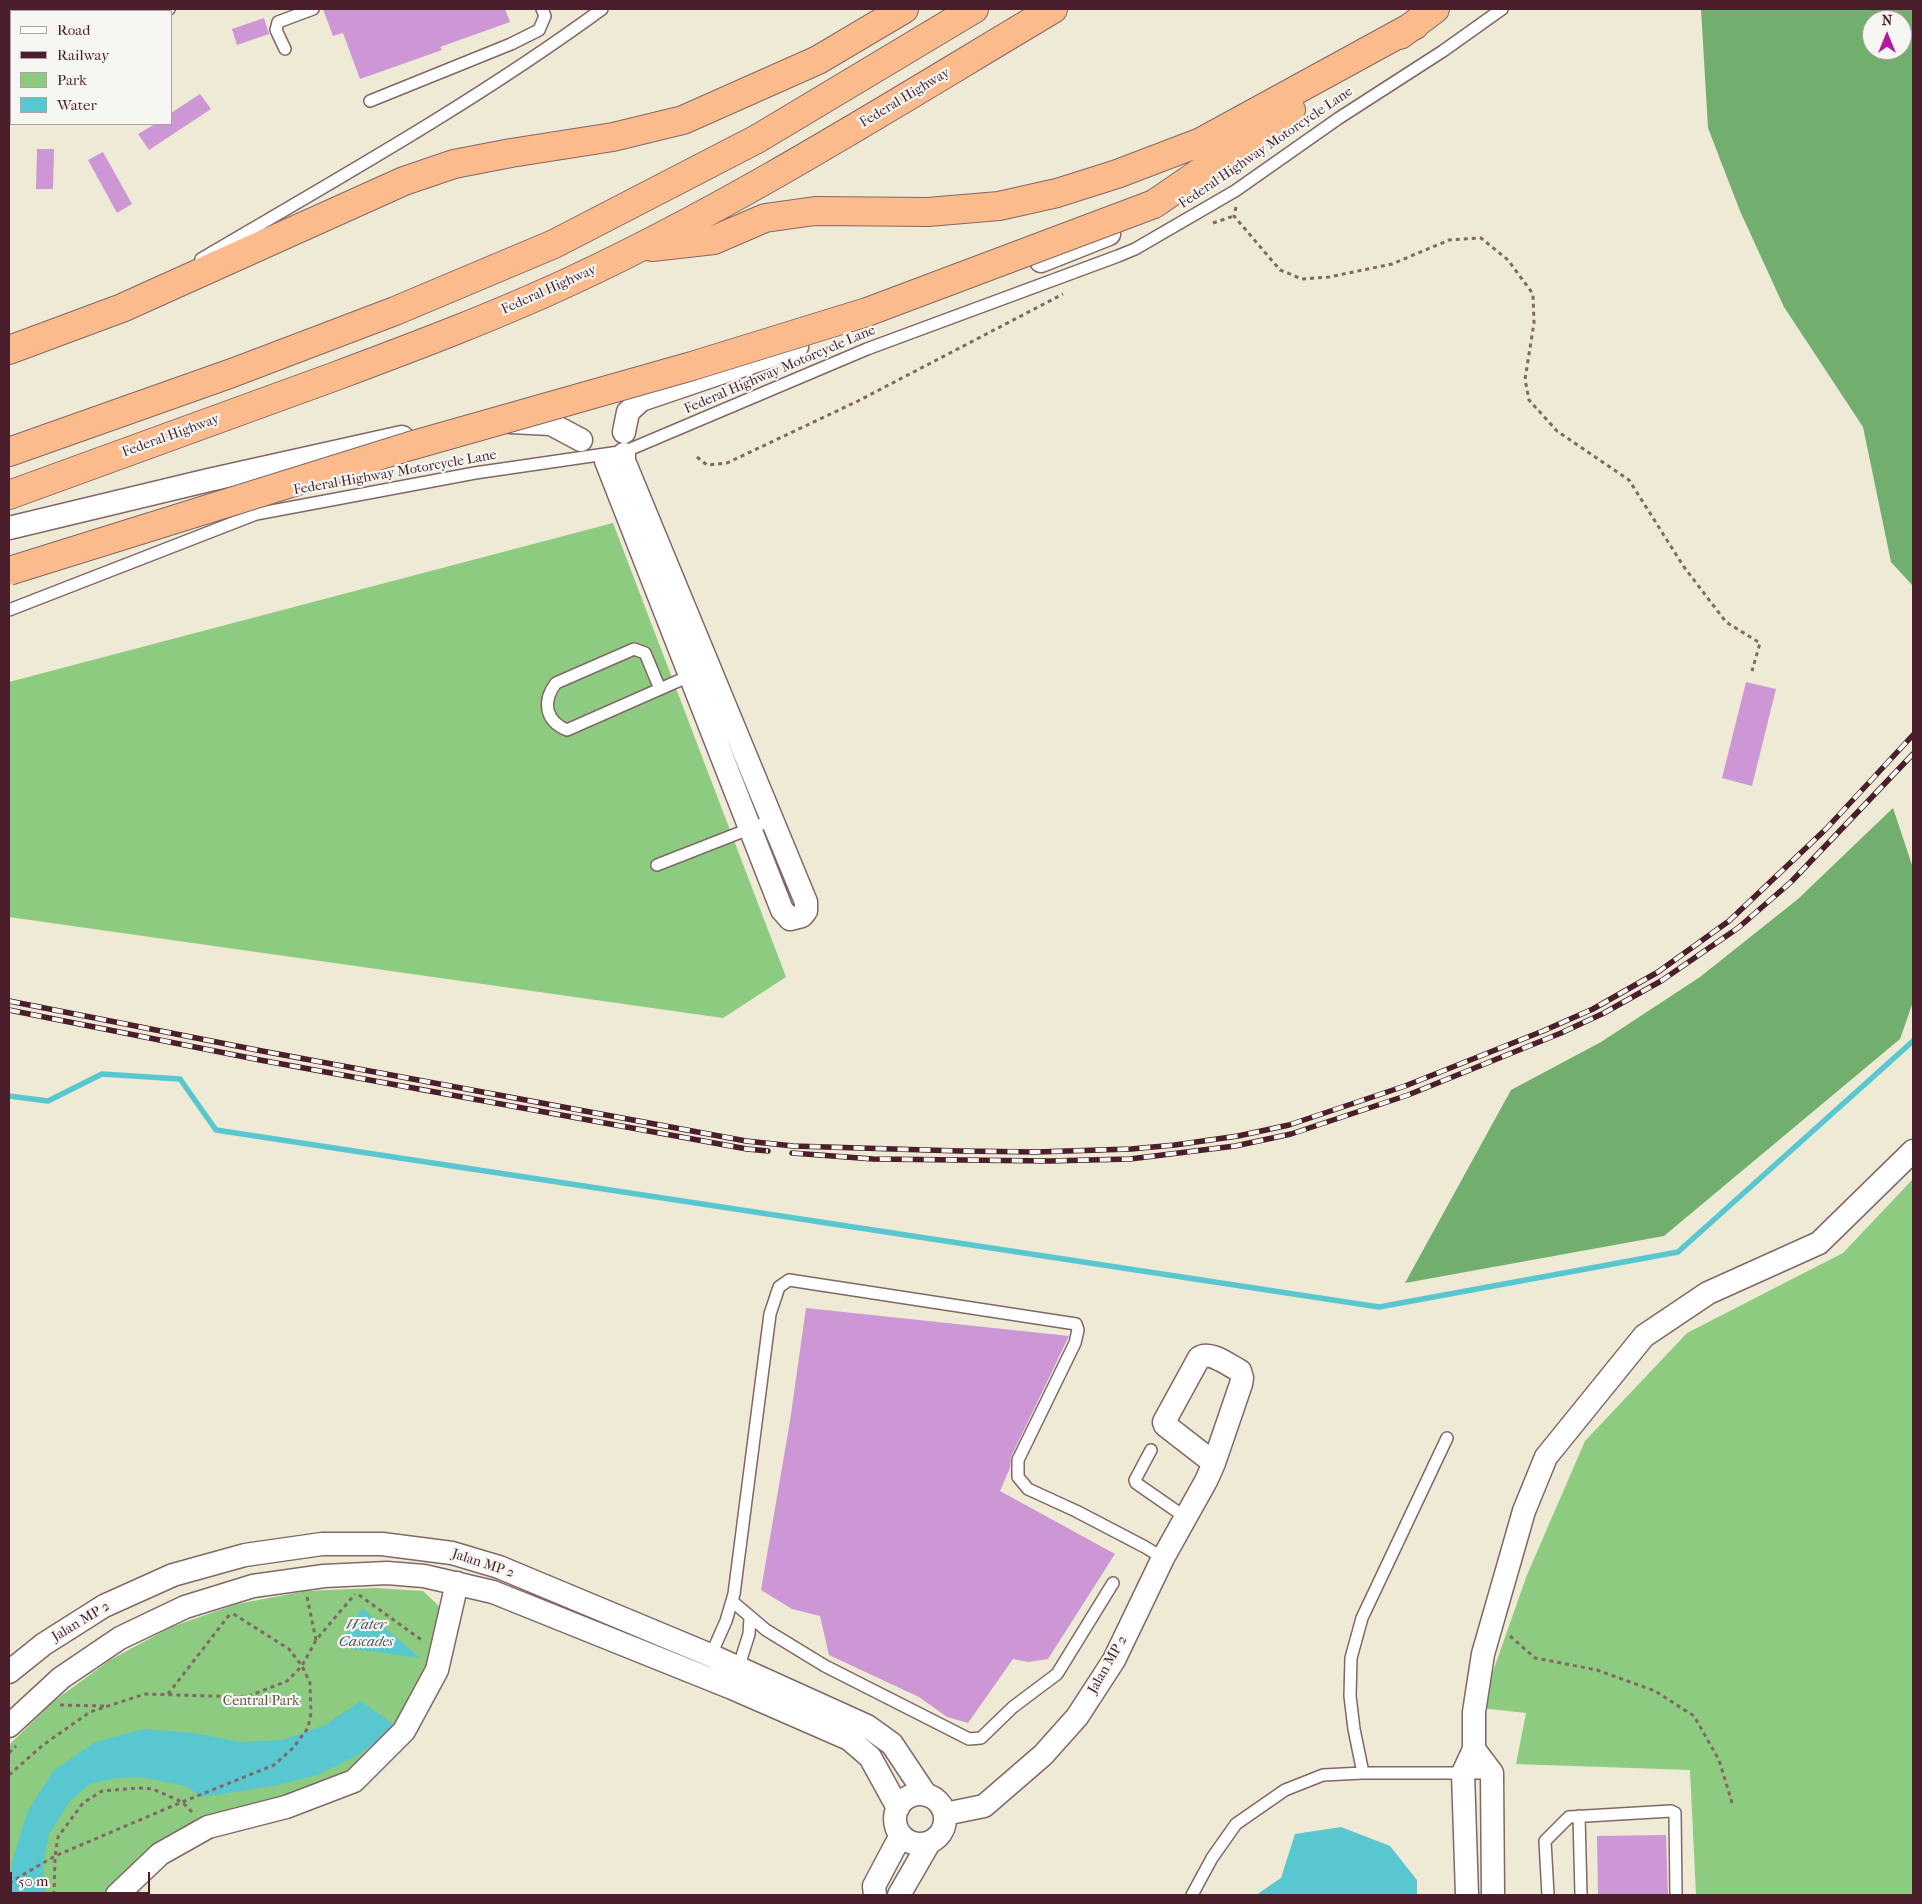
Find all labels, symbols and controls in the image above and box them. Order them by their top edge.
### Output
legend [10,10,172,125]
north arrow [1862,10,1912,60]
text: N [1882,12,1892,29]
text: Road [57,21,90,39]
text: Railway [57,46,109,64]
street label: Federal Highway [857,64,953,132]
text: Park [57,71,87,89]
street label: Federal Highway Motorcycle Lane [1176,83,1356,213]
text: Water [57,96,97,114]
street label: Federal Highway [499,262,599,318]
street label: Federal Highway Motorcycle Lane [682,322,878,418]
street label: Federal Highway [120,411,222,461]
street label: Federal Highway Motorcycle Lane [292,447,498,499]
street label: Jalan MP 2 [450,1546,516,1582]
street label: Jalan MP 2 [49,1598,113,1646]
water label: Water Cascades [339,1616,393,1651]
street label: Jalan MP 2 [1085,1633,1131,1697]
park label: Central Park [223,1694,299,1710]
scale bar [12,1862,152,1894]
text: 50 m [18,1872,48,1890]

